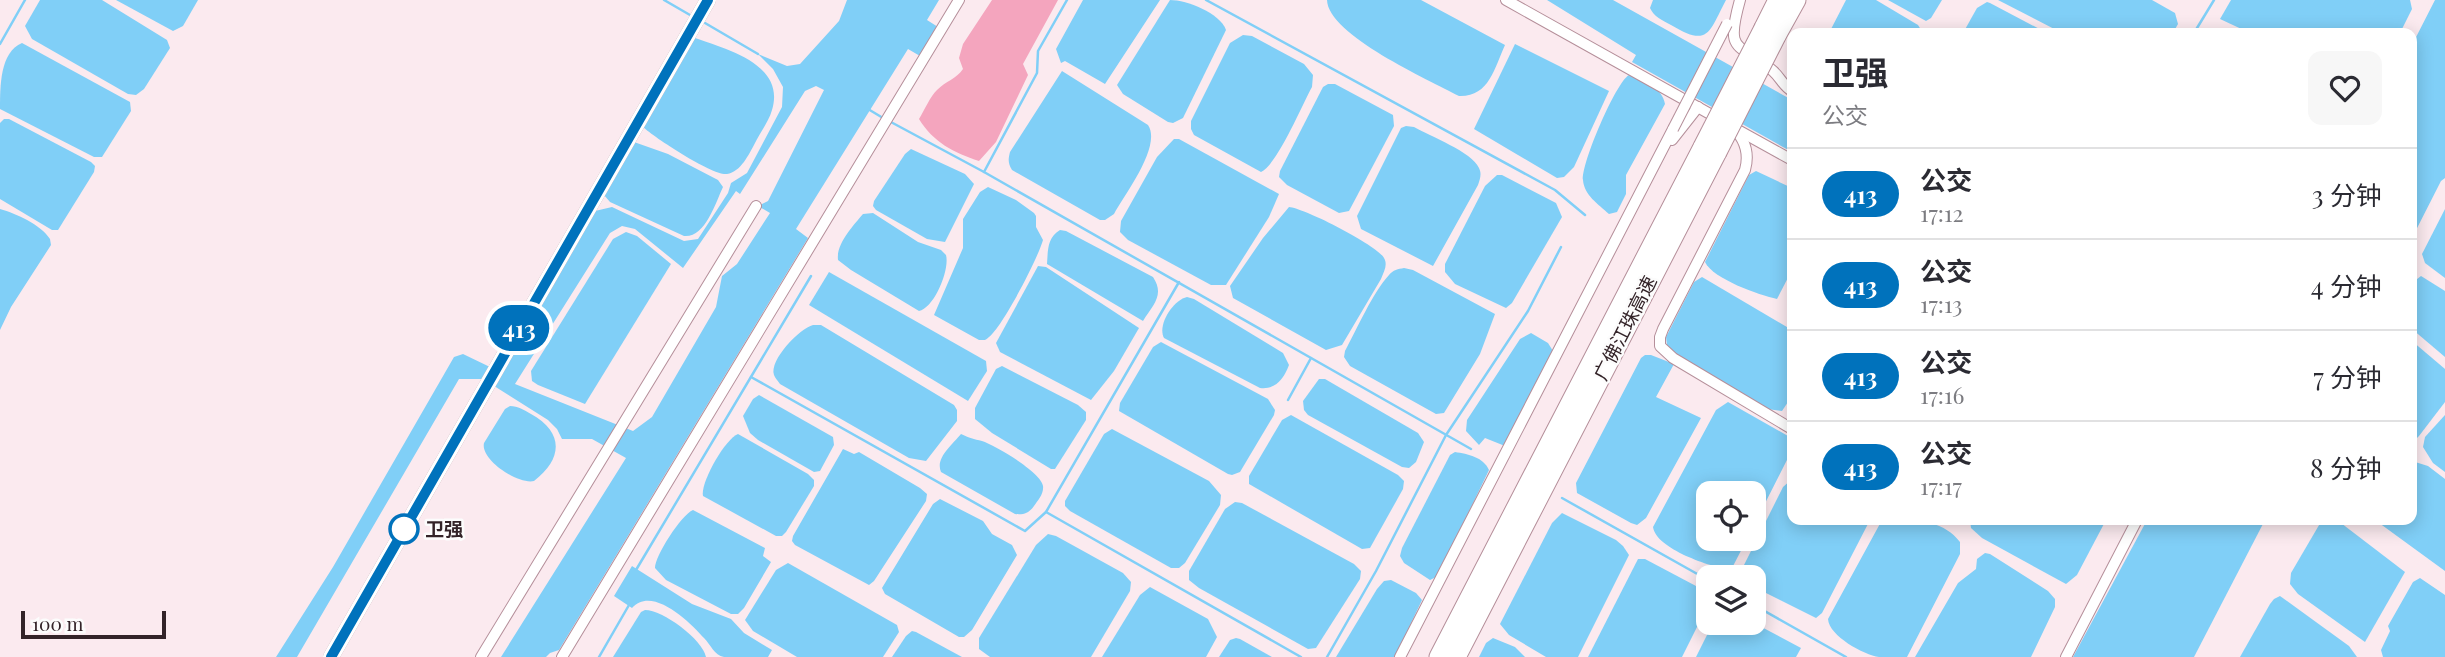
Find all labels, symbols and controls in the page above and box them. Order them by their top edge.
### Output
text: 卫强 [1822,49,1888,93]
button: heart [2308,51,2382,125]
text: 公交 [1822,99,1868,130]
text: 公交 [1920,162,1972,197]
text: 3 分钟 [2312,177,2382,212]
text: 413 [1844,178,1877,210]
text: 17:12 [1920,197,1964,228]
text: 公交 [1920,253,1972,288]
text: 4 分钟 [2311,268,2382,303]
text: 413 [1844,269,1877,301]
street label: 广佛江珠高速 [1587,271,1662,384]
text: 17:13 [1920,288,1962,319]
line badge: 413 [479,305,559,351]
text: 413 [502,312,536,344]
text: 公交 [1920,344,1972,379]
text: 7 分钟 [2313,359,2382,394]
text: 413 [1844,360,1877,392]
text: 17:16 [1920,379,1964,410]
text: 公交 [1920,435,1972,470]
text: 8 分钟 [2310,450,2382,485]
text: 413 [1844,451,1877,483]
text: 17:17 [1920,470,1962,501]
map controls [1696,481,1766,635]
button: locate [1696,481,1766,551]
marker: 卫强 [389,514,419,544]
place label: 卫强 [425,515,463,541]
button: layers [1696,565,1766,635]
scale bar [21,608,166,640]
text: 100 m [32,610,83,636]

